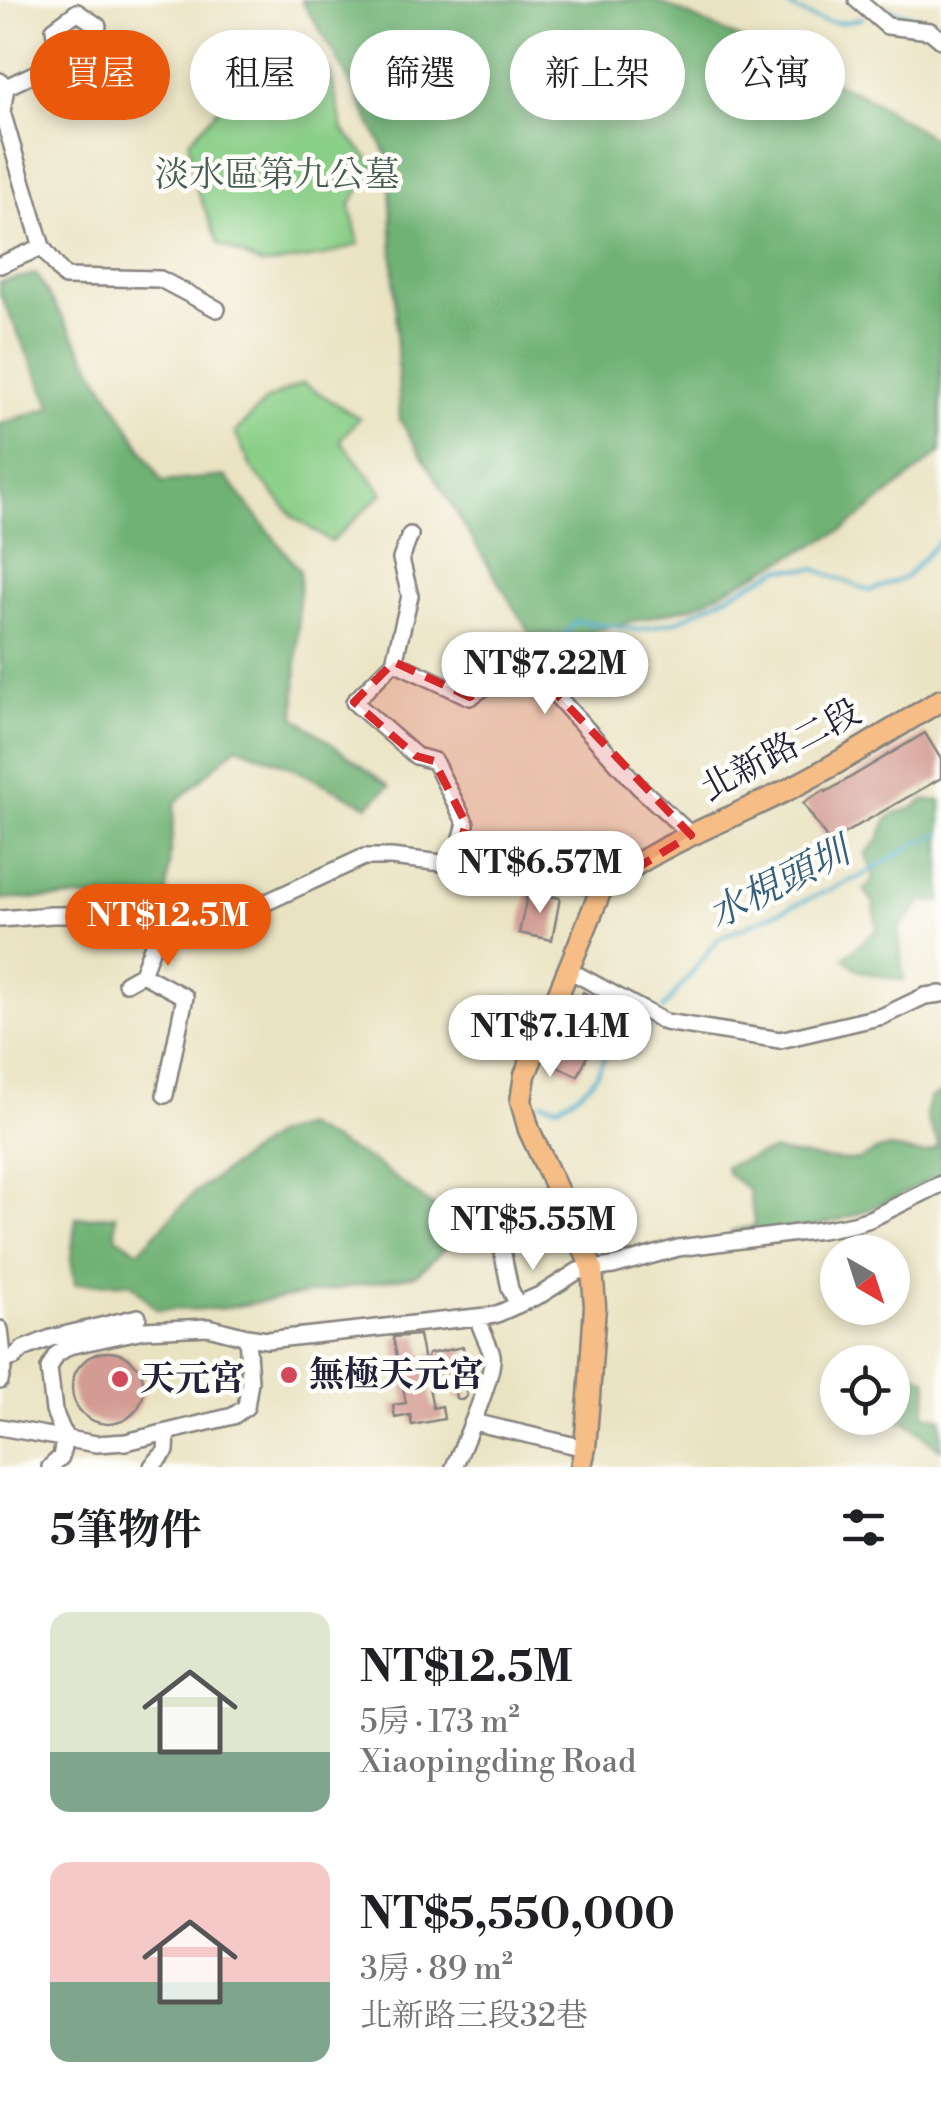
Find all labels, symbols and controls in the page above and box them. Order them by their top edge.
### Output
chip: 買屋 [30,30,170,120]
chip: 租屋 [190,30,330,120]
chip: 篩選 [350,30,490,120]
chip: 新上架 [510,30,685,120]
chip: 公寓 [705,30,845,120]
park label: 淡水區第九公墓 [154,154,400,197]
pin: NT$7.22M [442,632,648,717]
text: NT$7.22M [463,644,627,684]
street label: 北新路二段 [694,691,868,811]
water label: 水梘頭圳 [701,826,863,939]
pin: NT$6.57M [437,831,643,916]
text: NT$6.57M [458,843,622,883]
pin: NT$12.5M [65,884,271,969]
text: NT$12.5M [87,896,249,936]
pin: NT$7.14M [447,995,653,1080]
text: NT$7.14M [471,1007,629,1047]
pin: NT$5.55M [430,1188,636,1273]
text: NT$5.55M [450,1200,616,1240]
north arrow [820,1235,910,1325]
map controls [820,1235,910,1435]
button: locate [820,1345,910,1435]
place label: 無極天元宮 [309,1354,484,1397]
place label: 天元宮 [140,1358,245,1401]
marker: 無極天元宮 [278,1364,300,1386]
marker: 天元宮 [109,1368,131,1390]
icon: filters [836,1500,891,1555]
text: 5筆物件 [50,1505,202,1558]
text: NT$12.5M [360,1642,572,1695]
icon: home [130,1652,250,1772]
text: 5房 · 173 m² [360,1702,520,1742]
text: Xiaopingding Road [360,1742,636,1782]
text: NT$5,550,000 [360,1889,675,1942]
icon: home [130,1902,250,2022]
text: 3房 · 89 m² [360,1949,513,1989]
text: 北新路三段32巷 [360,1996,588,2036]

